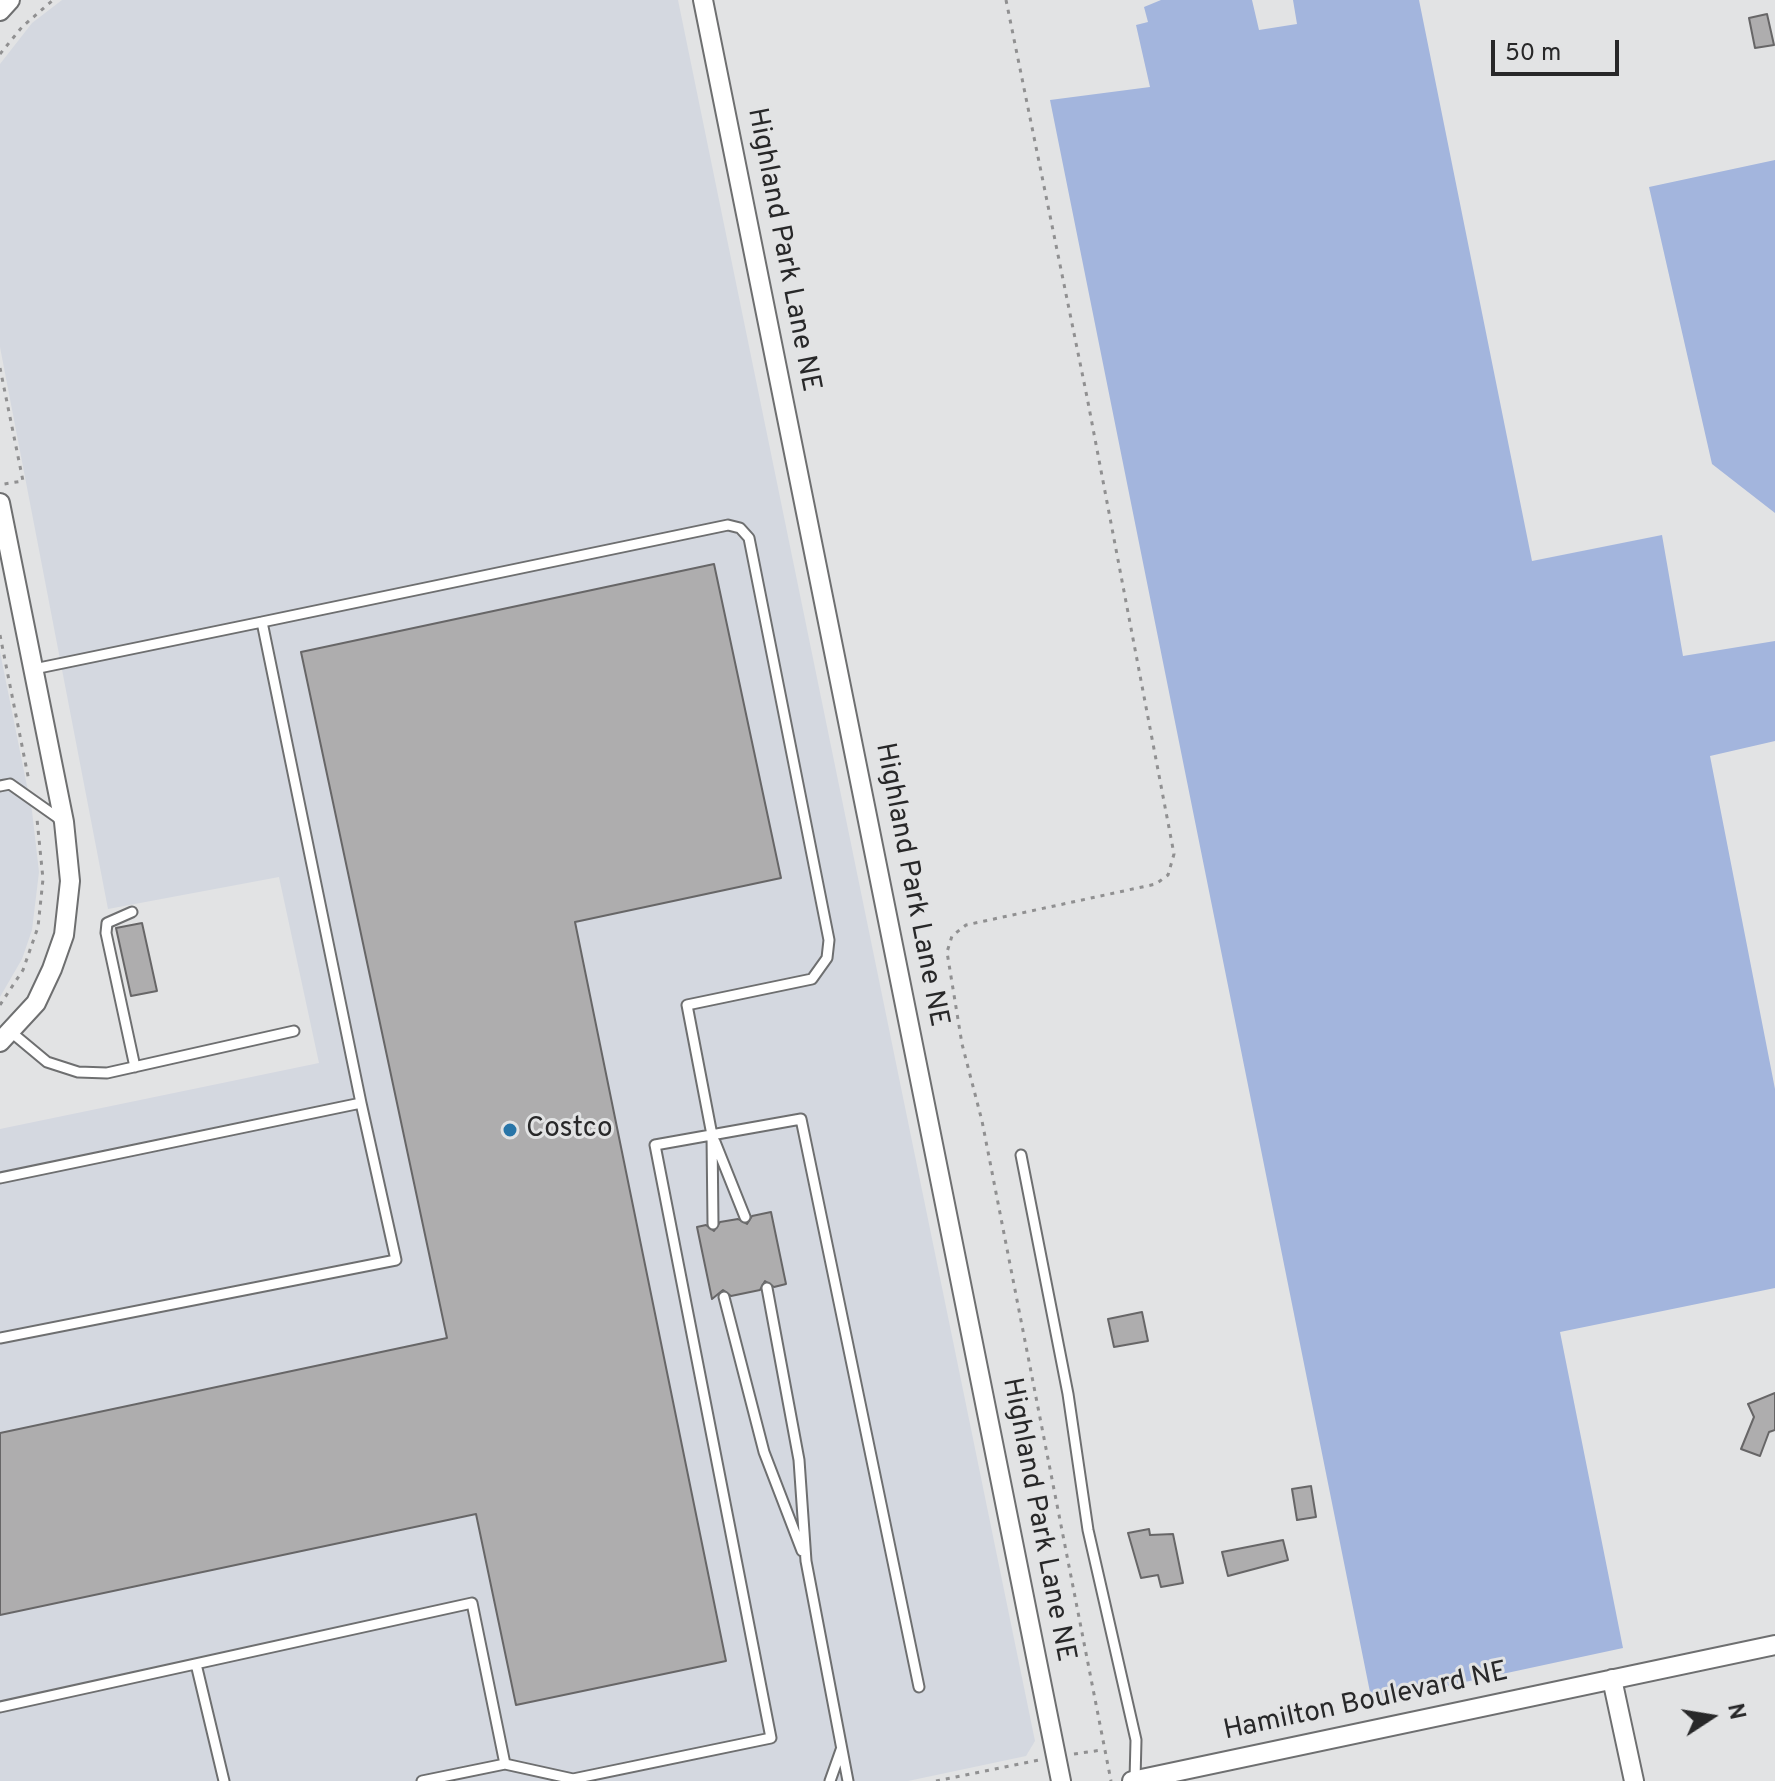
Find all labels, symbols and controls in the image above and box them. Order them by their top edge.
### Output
scale bar [1495,24,1623,74]
text: 50 m [1505,39,1561,69]
street label: Highland Park Lane NE [738,105,826,395]
street label: Highland Park Lane NE [866,740,954,1030]
place label: Costco [526,1113,613,1147]
marker: Costco [501,1121,519,1139]
street label: Highland Park Lane NE [993,1375,1081,1665]
street label: Hamilton Boulevard NE [1221,1656,1511,1750]
north arrow [1671,1677,1751,1757]
text: N [1720,1701,1750,1722]

